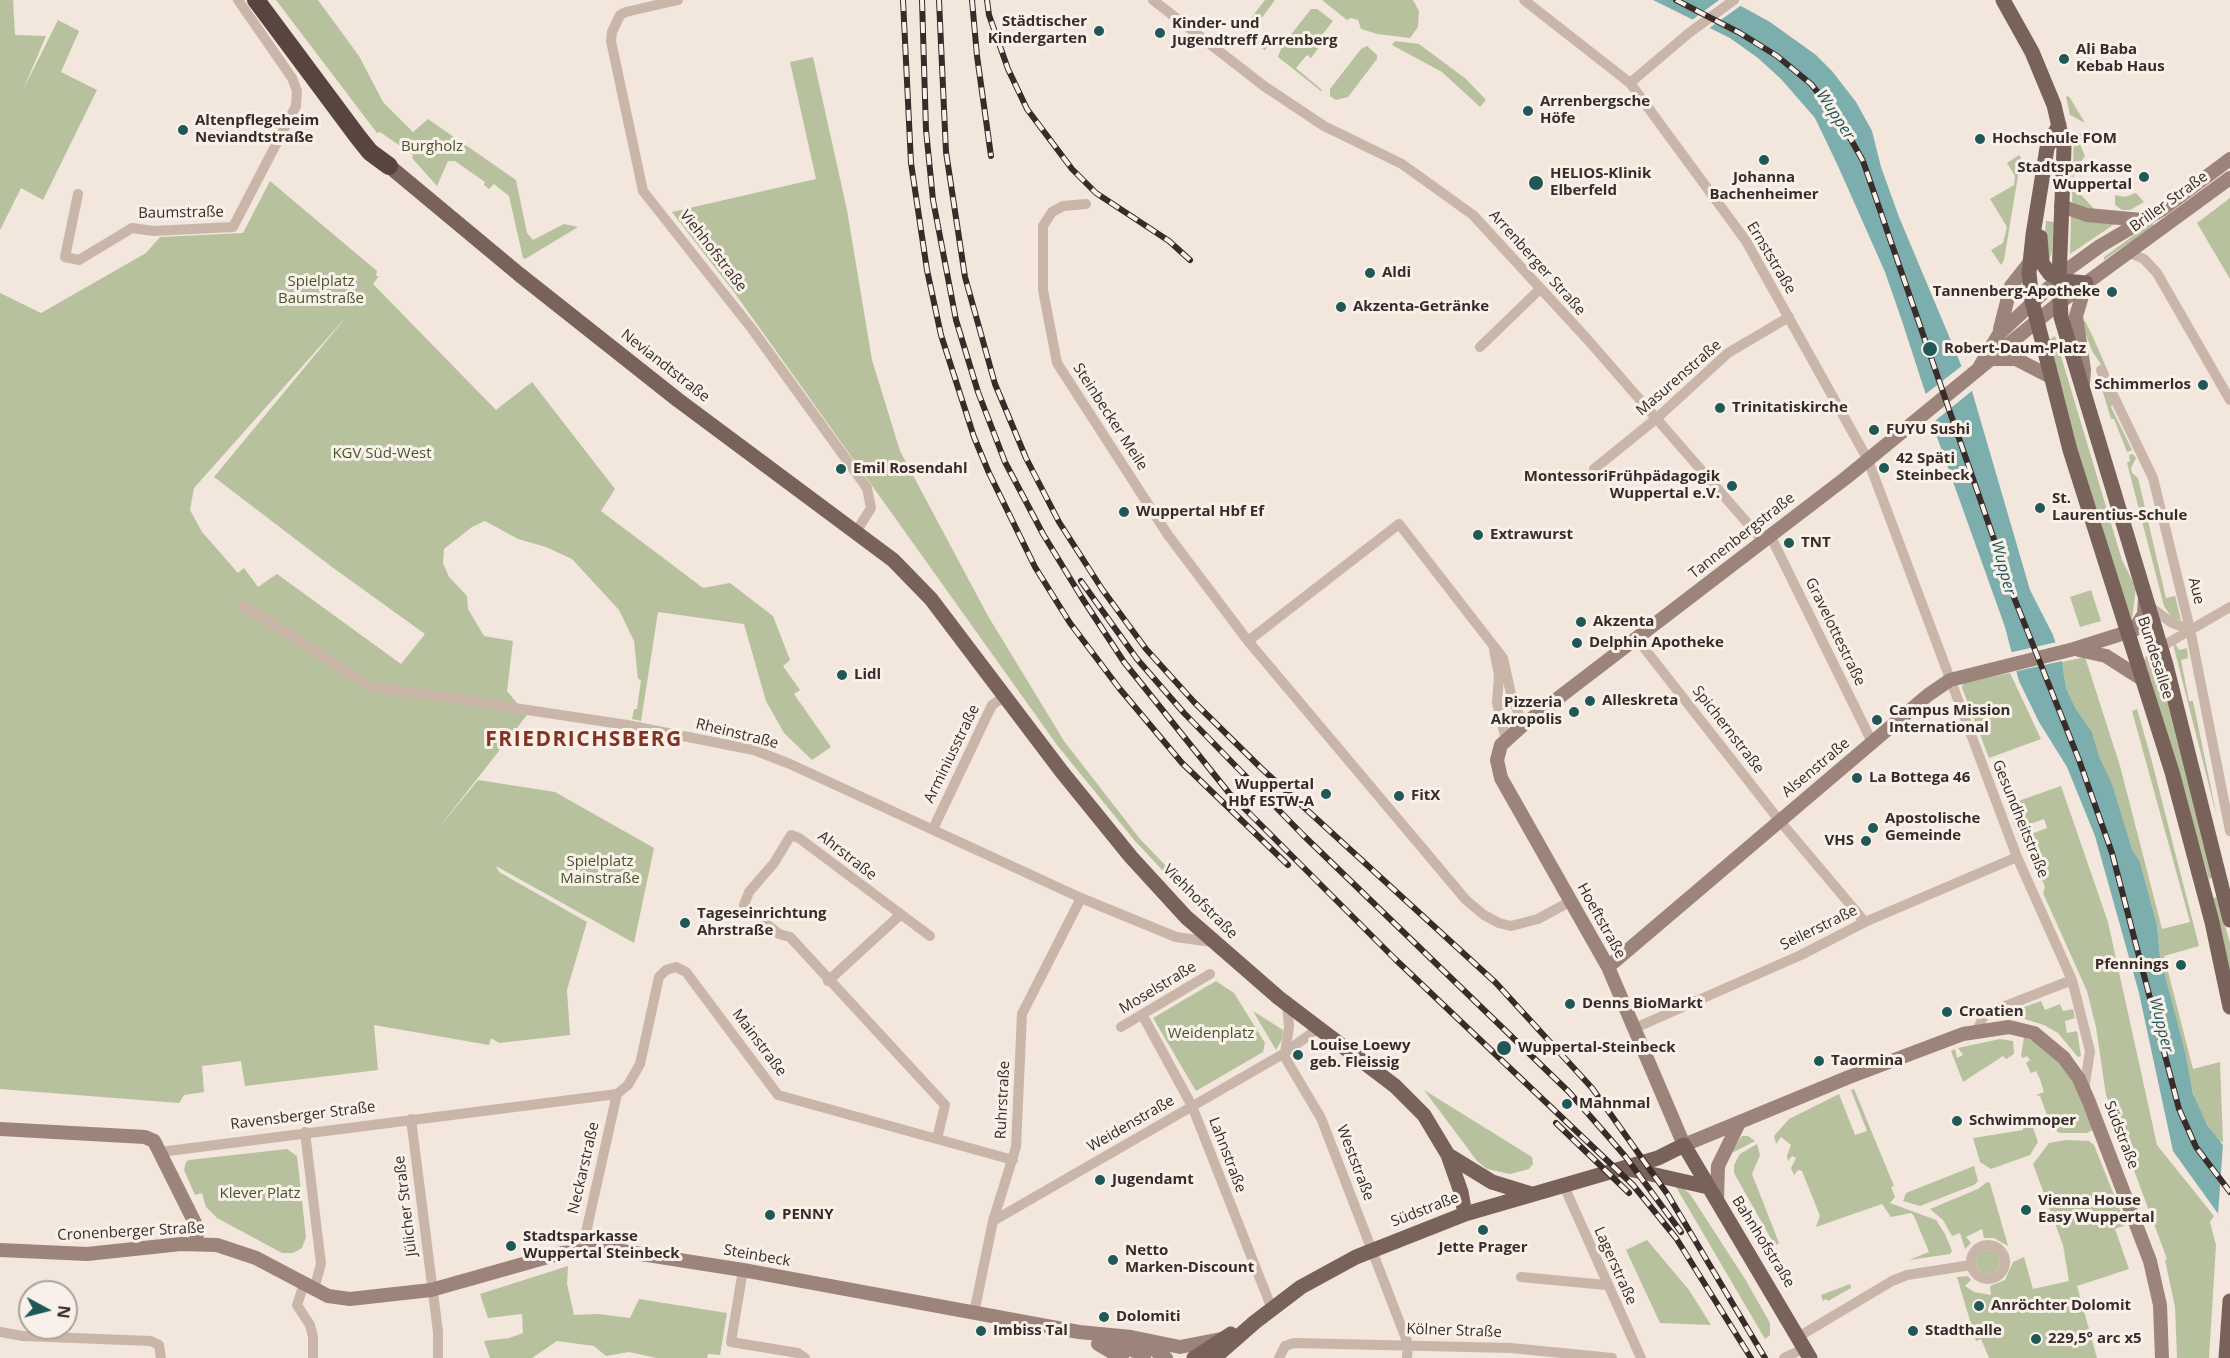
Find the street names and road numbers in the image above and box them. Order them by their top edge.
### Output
street label: Briller Straße [2127,168,2211,236]
street label: Baumstraße [138,203,224,223]
street label: Viehhofstraße [676,207,750,295]
street label: Arrenberger Straße [1485,207,1589,319]
street label: Ernststraße [1742,219,1800,297]
street label: Neviandtstraße [617,326,713,406]
street label: Masurenstraße [1633,336,1725,420]
street label: Steinbecker Meile [1069,360,1151,474]
street label: Tannenbergstraße [1686,489,1798,583]
street label: Gravelottestraße [1801,575,1869,689]
street label: Aue [2184,576,2208,606]
street label: Bundesallee [2133,615,2177,701]
street label: Spichernstraße [1688,683,1768,777]
street label: Arminiusstraße [920,702,984,806]
street label: Rheinstraße [694,715,780,753]
street label: Alsenstraße [1779,735,1853,801]
street label: Gesundheitstraße [1988,757,2052,881]
street label: Ahrstraße [814,828,880,884]
street label: Viehhofstraße [1159,861,1241,943]
street label: Hoeftstraße [1573,880,1629,962]
street label: Seilerstraße [1778,902,1860,954]
street label: Moselstraße [1116,958,1200,1018]
street label: Mainstraße [728,1006,790,1080]
street label: Ruhrstraße [992,1060,1014,1140]
street label: Weidenstraße [1084,1092,1178,1156]
street label: Ravensberger Straße [229,1098,377,1134]
street label: Südstraße [2100,1098,2142,1172]
street label: Lahnstraße [1204,1115,1250,1195]
street label: Neckarstraße [565,1120,603,1216]
street label: Weststraße [1332,1123,1378,1203]
street label: Jülicher Straße [391,1155,421,1257]
street label: Südstraße [1388,1189,1462,1231]
street label: Bahnhofstraße [1728,1193,1798,1291]
street label: Cronenberger Straße [57,1219,205,1245]
street label: Lagerstraße [1590,1224,1640,1308]
street label: Steinbeck [722,1241,792,1271]
street label: Kölner Straße [1406,1320,1502,1342]

